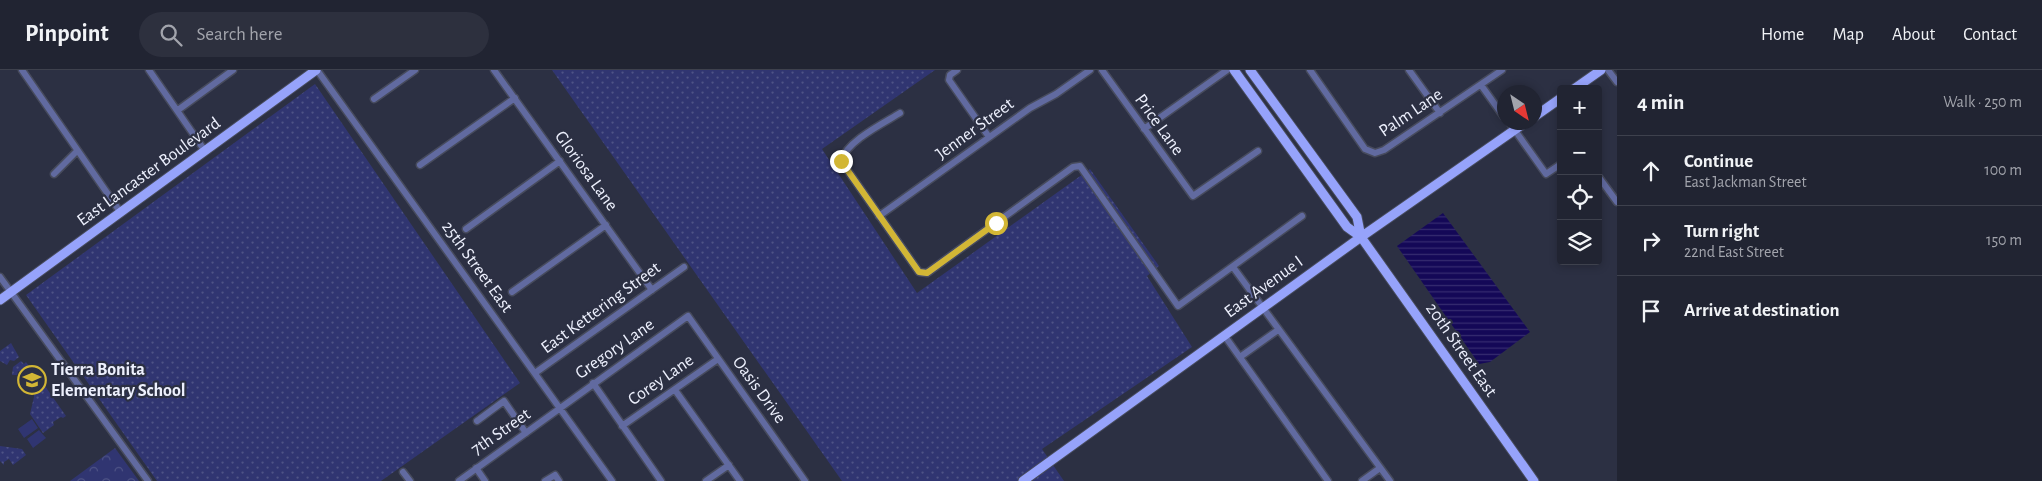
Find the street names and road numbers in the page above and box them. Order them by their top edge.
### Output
street label: Palm Lane [1376,85,1446,141]
street label: Price Lane [1131,91,1187,159]
street label: Jenner Street [933,95,1017,163]
street label: East Lancaster Boulevard [74,114,224,230]
street label: Gloriosa Lane [551,128,621,214]
street label: 25th Street East [438,218,516,316]
street label: East Avenue I [1221,253,1307,321]
street label: East Kettering Street [538,259,664,357]
street label: 20th Street East [1422,300,1500,400]
street label: Gregory Lane [572,315,658,383]
street label: Corey Lane [625,351,697,409]
street label: Oasis Drive [729,353,789,427]
street label: 7th Street [468,405,534,459]

